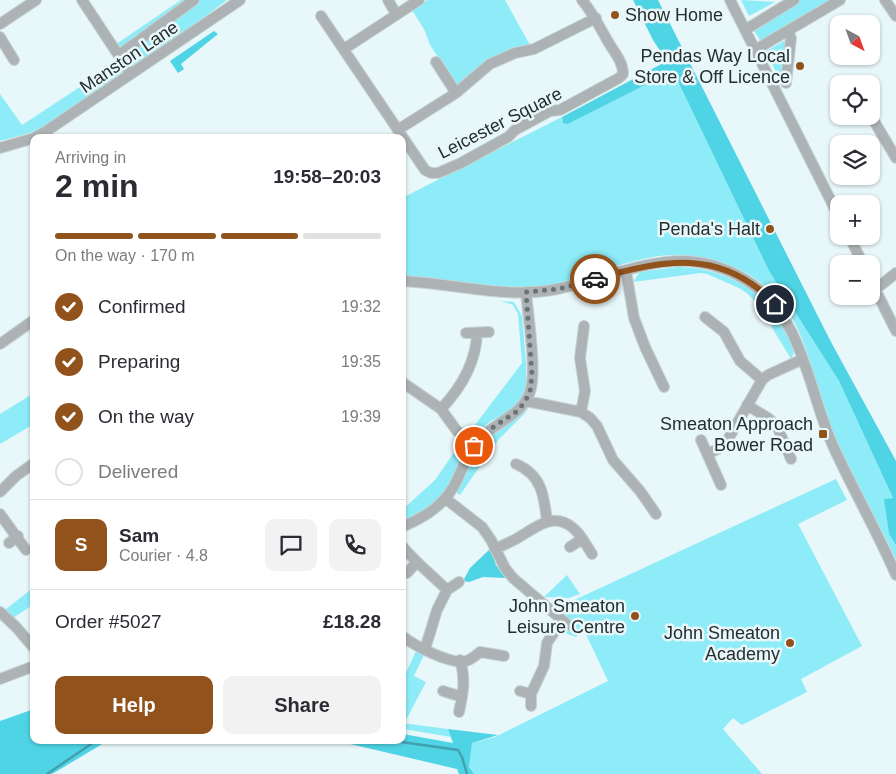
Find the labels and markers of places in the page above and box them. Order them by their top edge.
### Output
place label: Show Home [625,5,723,25]
marker: Show Home [609,9,621,21]
place label: Pendas Way Local Store & Off Licence [634,46,790,87]
marker: Pendas Way Local Store & Off Licence [794,60,806,72]
place label: Penda's Halt [659,219,760,239]
marker: Penda's Halt [764,223,776,235]
pin [754,283,796,325]
place label: Smeaton Approach Bower Road [660,414,813,455]
pin [453,425,495,467]
marker: Smeaton Approach Bower Road [817,428,829,440]
place label: John Smeaton Leisure Centre [507,596,625,637]
marker: John Smeaton Leisure Centre [629,610,641,622]
place label: John Smeaton Academy [664,623,780,664]
marker: John Smeaton Academy [784,637,796,649]

